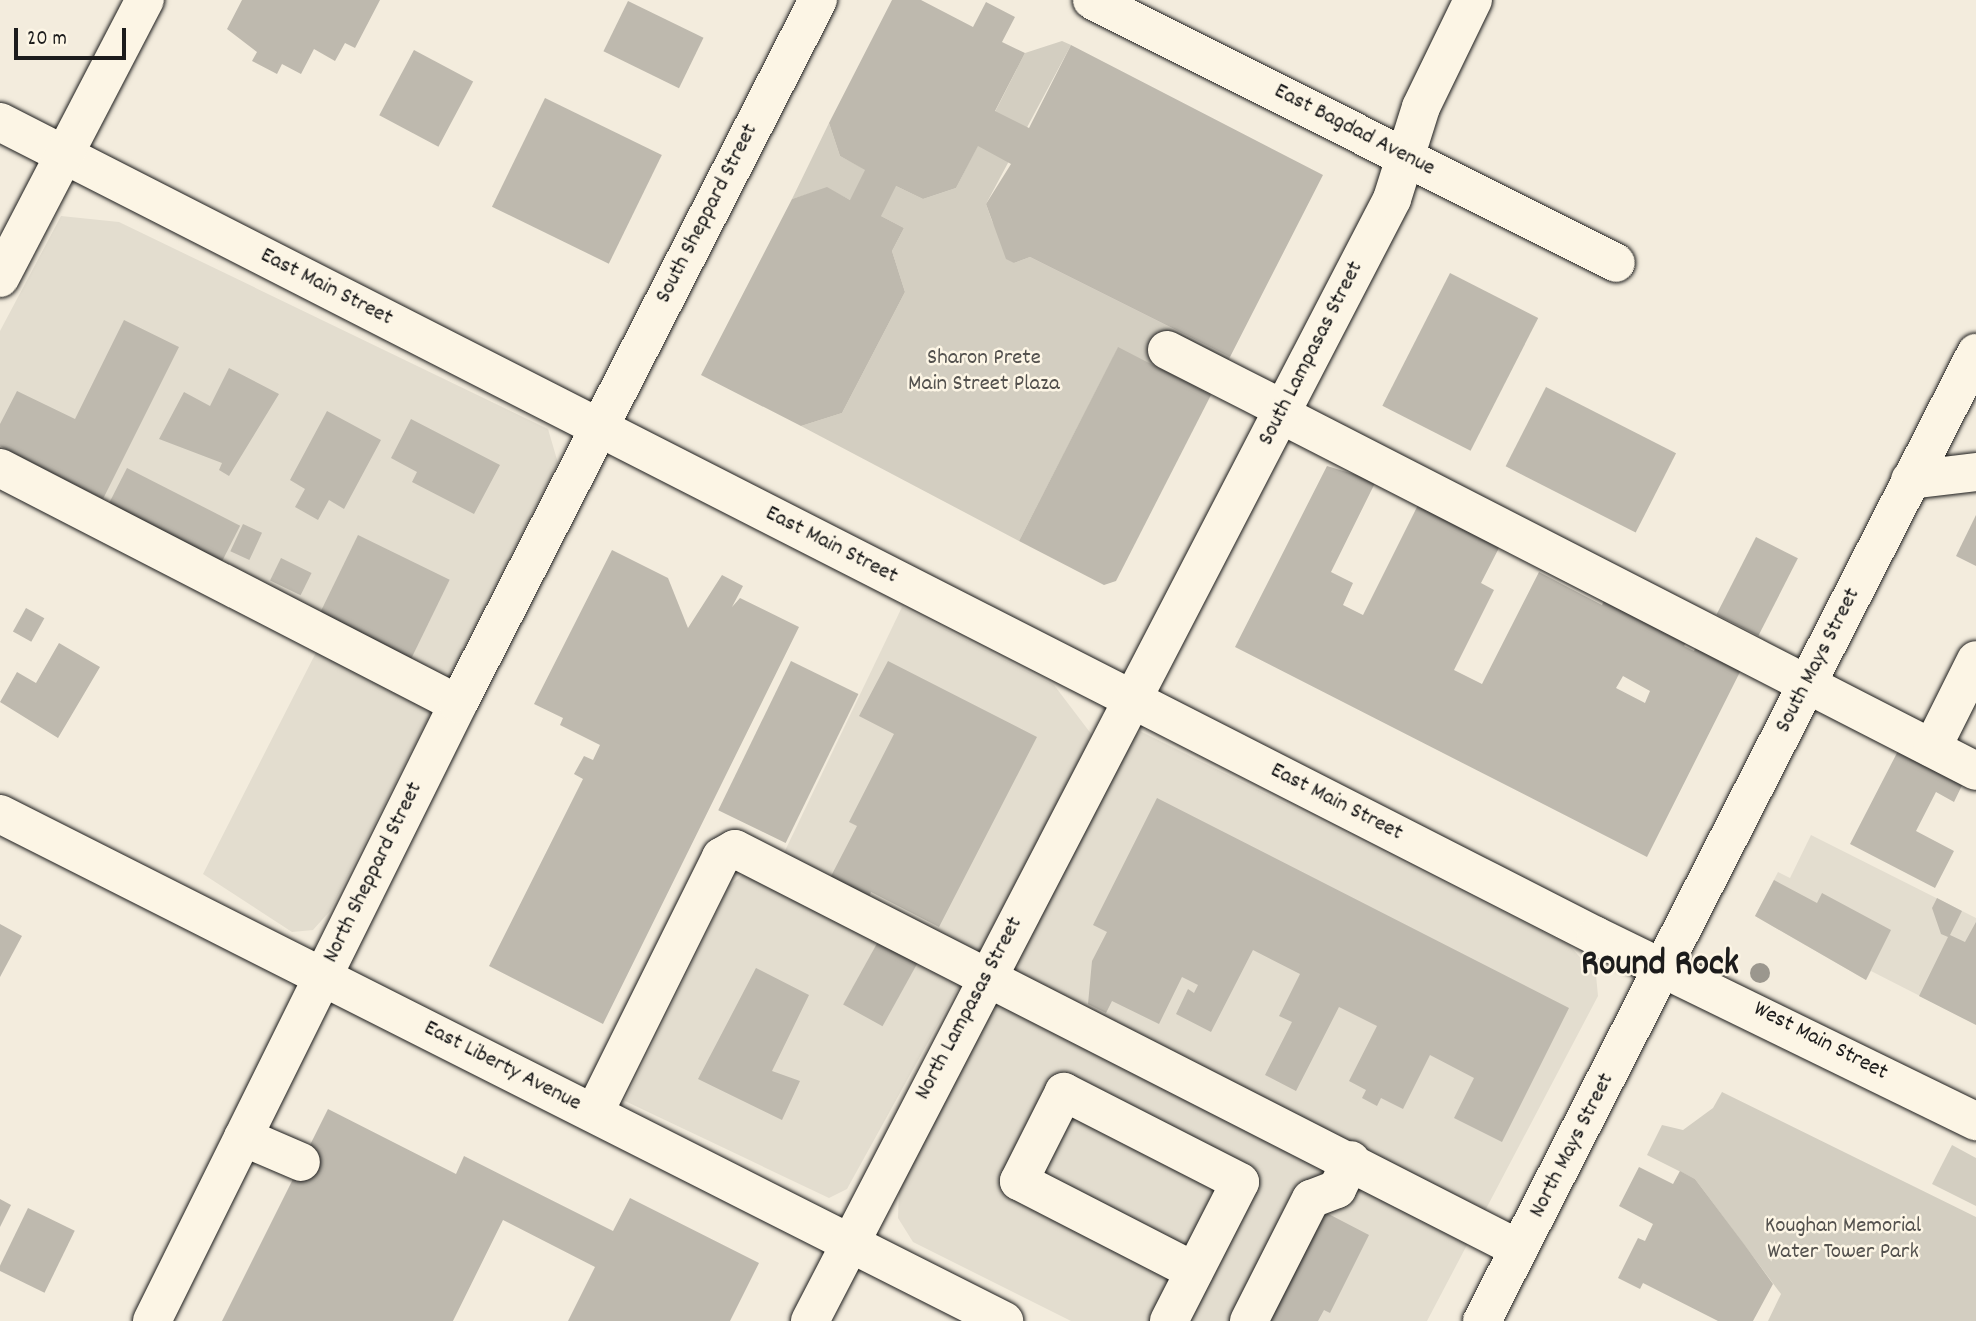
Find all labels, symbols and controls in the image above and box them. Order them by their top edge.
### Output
scale bar [18,14,130,58]
text: 20 m [27,25,67,55]
street label: East Bagdad Avenue [1269,79,1439,183]
street label: South Sheppard Street [651,120,765,308]
street label: East Main Street [255,243,397,333]
street label: South Lampasas Street [1254,257,1370,451]
park label: Sharon Prete Main Street Plaza [908,345,1060,399]
street label: East Main Street [760,501,902,591]
street label: South Mays Street [1771,584,1867,738]
street label: East Main Street [1265,758,1407,848]
street label: North Sheppard Street [318,778,430,968]
street label: North Lampasas Street [910,913,1030,1105]
district label: Round Rock [1581,944,1739,988]
street label: West Main Street [1748,996,1892,1088]
street label: East Liberty Avenue [419,1015,585,1119]
street label: North Mays Street [1525,1069,1621,1223]
park label: Koughan Memorial Water Tower Park [1765,1213,1921,1267]

